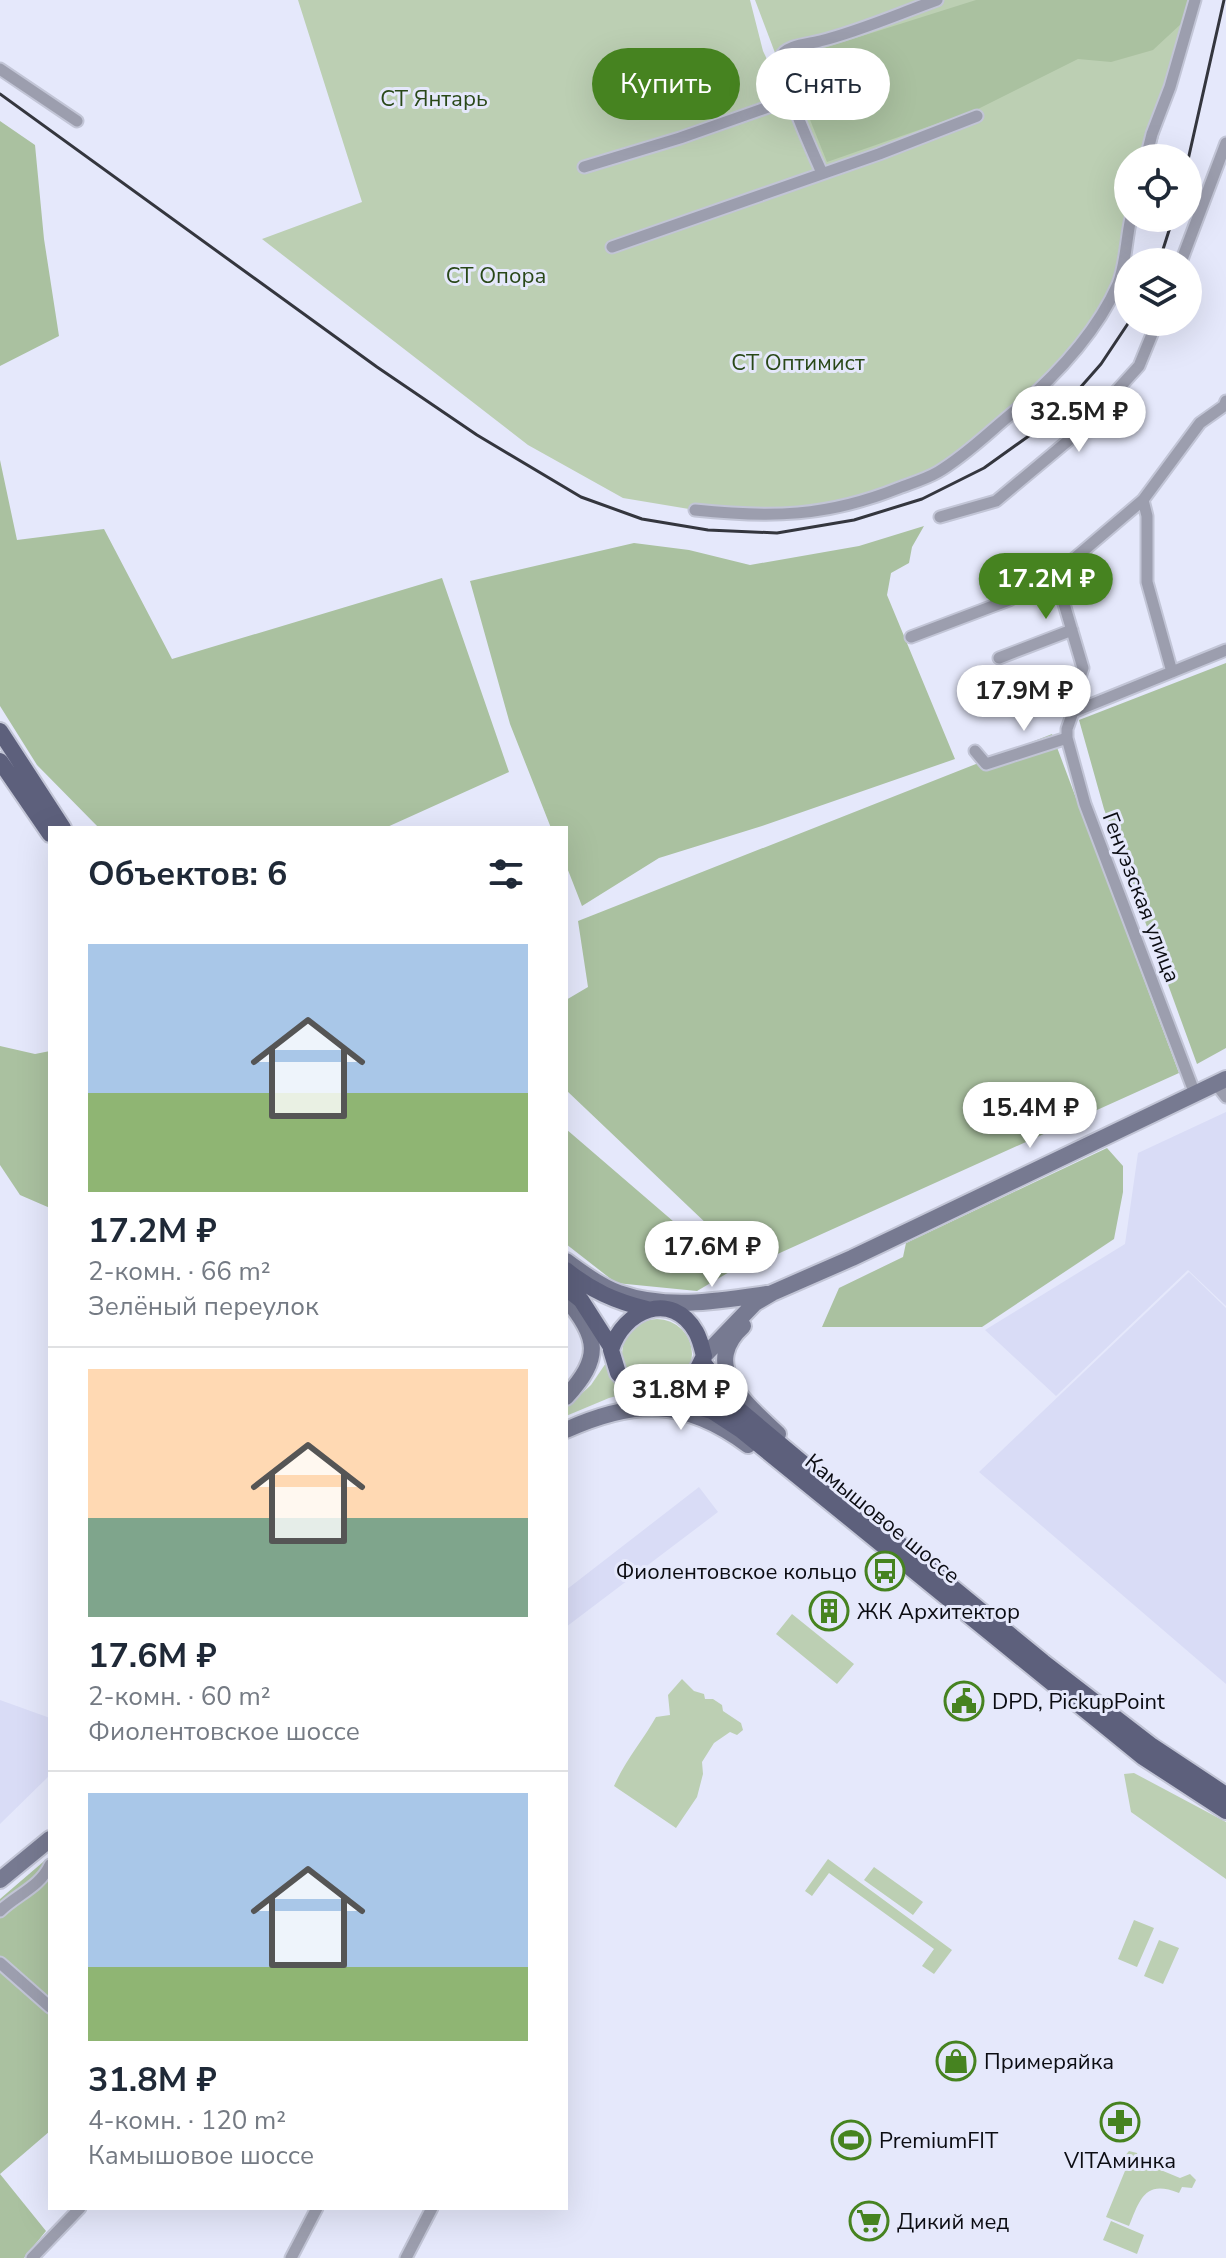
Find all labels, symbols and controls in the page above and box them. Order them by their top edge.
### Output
chip: Купить [592,48,740,120]
chip: Снять [756,48,890,120]
park label: СТ Янтарь [380,84,488,114]
map controls [1114,144,1202,336]
button: locate [1114,144,1202,232]
button: layers [1114,248,1202,336]
park label: СТ Опора [446,261,546,291]
park label: СТ Оптимист [731,348,865,378]
pin: 32.5M ₽ [1005,386,1153,454]
text: 32.5M ₽ [1030,394,1128,429]
pin: 17.2M ₽ [972,553,1120,621]
text: 17.2M ₽ [997,561,1095,596]
pin: 17.9M ₽ [950,665,1098,733]
text: 17.9M ₽ [975,673,1073,708]
street label: Генуэзская улица [1095,808,1187,987]
text: Объектов: 6 [88,851,287,897]
icon: filters [484,852,528,896]
icon: home [236,996,380,1140]
pin: 15.4M ₽ [956,1082,1104,1150]
text: 15.4M ₽ [981,1090,1079,1125]
text: 17.2M ₽ [88,1208,217,1254]
pin: 17.6M ₽ [638,1221,786,1289]
text: 17.6M ₽ [663,1229,761,1264]
text: 2-комн. · 66 m² [88,1254,271,1289]
text: Зелёный переулок [88,1289,319,1324]
pin: 31.8M ₽ [607,1364,755,1432]
text: 31.8M ₽ [632,1372,730,1407]
icon: home [236,1421,380,1565]
street label: Камышовое шоссе [799,1447,966,1591]
bus stop icon: Фиолентовское кольцо [864,1550,906,1592]
place label: Фиолентовское кольцо [616,1557,857,1587]
building icon: ЖК Архитектор [808,1590,850,1632]
place label: ЖК Архитектор [857,1597,1020,1627]
text: 17.6M ₽ [88,1633,217,1679]
text: 2-комн. · 60 m² [88,1679,271,1714]
public building icon: DPD, PickupPoint [943,1680,985,1722]
place label: DPD, PickupPoint [992,1687,1165,1717]
text: Фиолентовское шоссе [88,1714,360,1749]
icon: home [236,1845,380,1989]
shop icon: Примеряйка [935,2040,977,2082]
place label: Примеряйка [984,2047,1114,2077]
text: 31.8M ₽ [88,2057,217,2103]
pharmacy icon: VITAминка [1099,2101,1141,2143]
text: 4-комн. · 120 m² [88,2103,286,2138]
sports icon: PremiumFIT [830,2119,872,2161]
place label: PremiumFIT [879,2126,999,2156]
text: Камышовое шоссе [88,2138,314,2173]
place label: VITAминка [1063,2146,1176,2176]
supermarket icon: Дикий мед [848,2200,890,2242]
place label: Дикий мед [897,2207,1009,2237]

